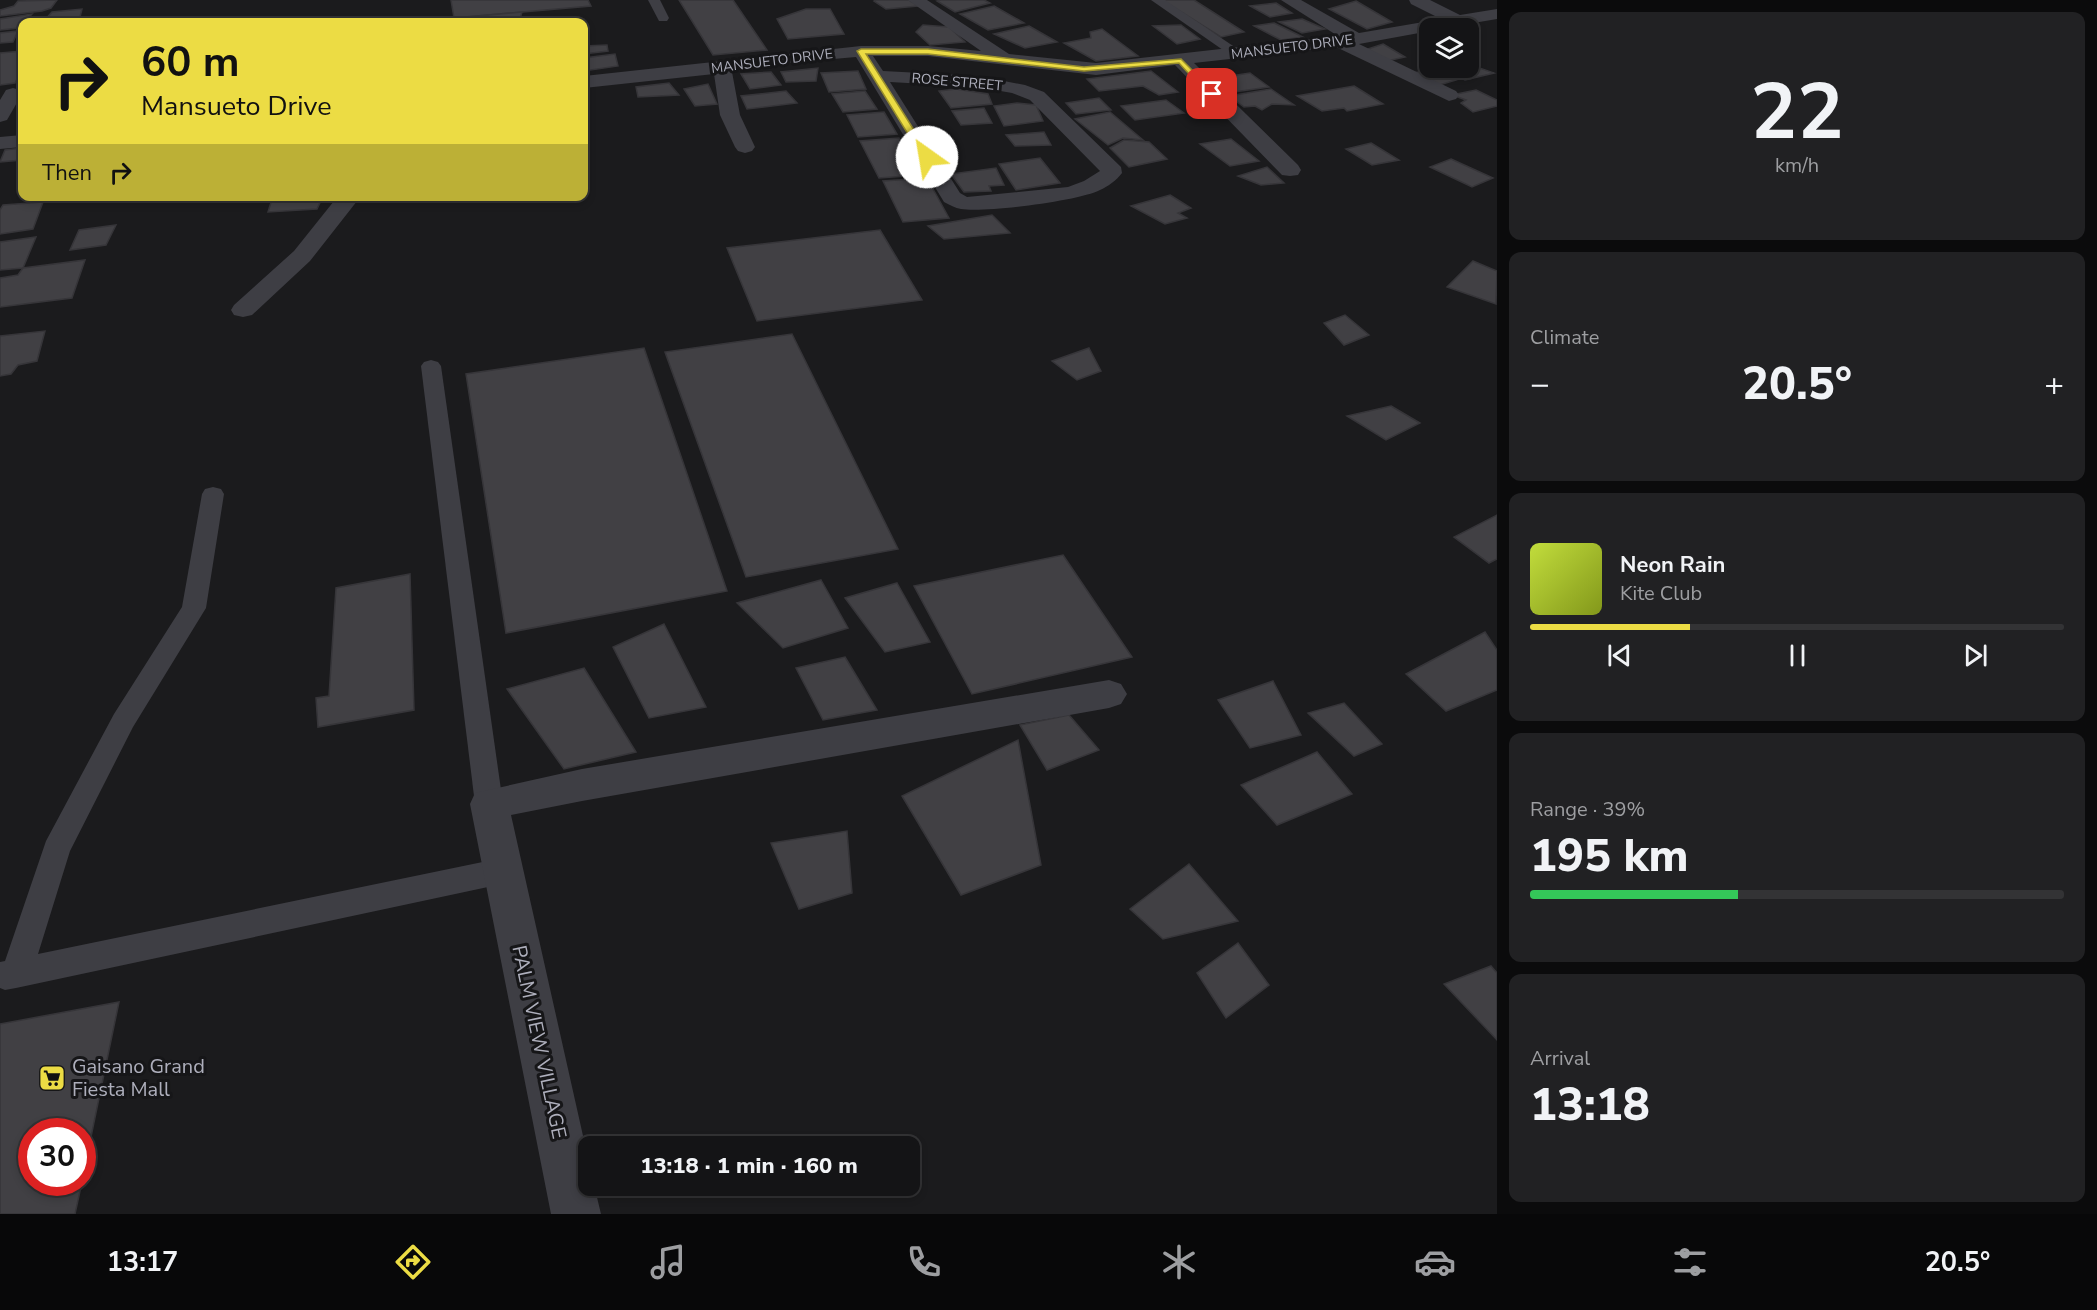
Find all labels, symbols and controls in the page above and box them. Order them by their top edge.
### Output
map controls [1419,18,1479,78]
button: layers [1419,18,1479,78]
street label: MANSUETO DRIVE [1230,30,1354,64]
text: 60 m [141,34,240,91]
icon: right [42,42,120,120]
street label: MANSUETO DRIVE [710,44,834,78]
text: 22 [1750,59,1844,166]
pin [1186,68,1237,119]
street label: ROSE STREET [911,69,1004,95]
icon: arrive [1195,77,1228,110]
text: Mansueto Drive [141,88,332,125]
position arrow [895,125,959,189]
text: km/h [1775,152,1819,179]
icon: right [104,156,137,189]
text: Then [42,158,92,188]
text: Climate [1530,324,1599,351]
text: 20.5° [1742,354,1852,415]
text: − [1530,362,1550,407]
text: + [2044,362,2064,407]
text: Neon Rain [1620,550,1725,580]
text: Kite Club [1620,580,1702,607]
icon: previous [1603,639,1636,672]
icon: pause [1781,639,1814,672]
icon: next [1959,639,1992,672]
text: Range · 39% [1530,796,1645,823]
text: 195 km [1530,826,1689,887]
street label: PALM VIEW VILLAGE [505,943,573,1141]
text: Arrival [1530,1045,1590,1072]
place label: Gaisano Grand Fiesta Mall [72,1053,205,1103]
supermarket icon: Gaisano Grand Fiesta Mall [37,1063,67,1093]
text: 13:18 [1530,1075,1650,1136]
speed limit sign: 30 [18,1118,96,1196]
text: 13:18 · 1 min · 160 m [640,1151,858,1181]
icon: directions [392,1241,434,1283]
icon: music [647,1241,689,1283]
icon: phone [903,1241,945,1283]
icon: climate [1158,1241,1200,1283]
icon: car [1414,1241,1456,1283]
icon: filters [1669,1241,1711,1283]
text: 13:17 [107,1244,178,1281]
text: 20.5° [1925,1244,1990,1281]

